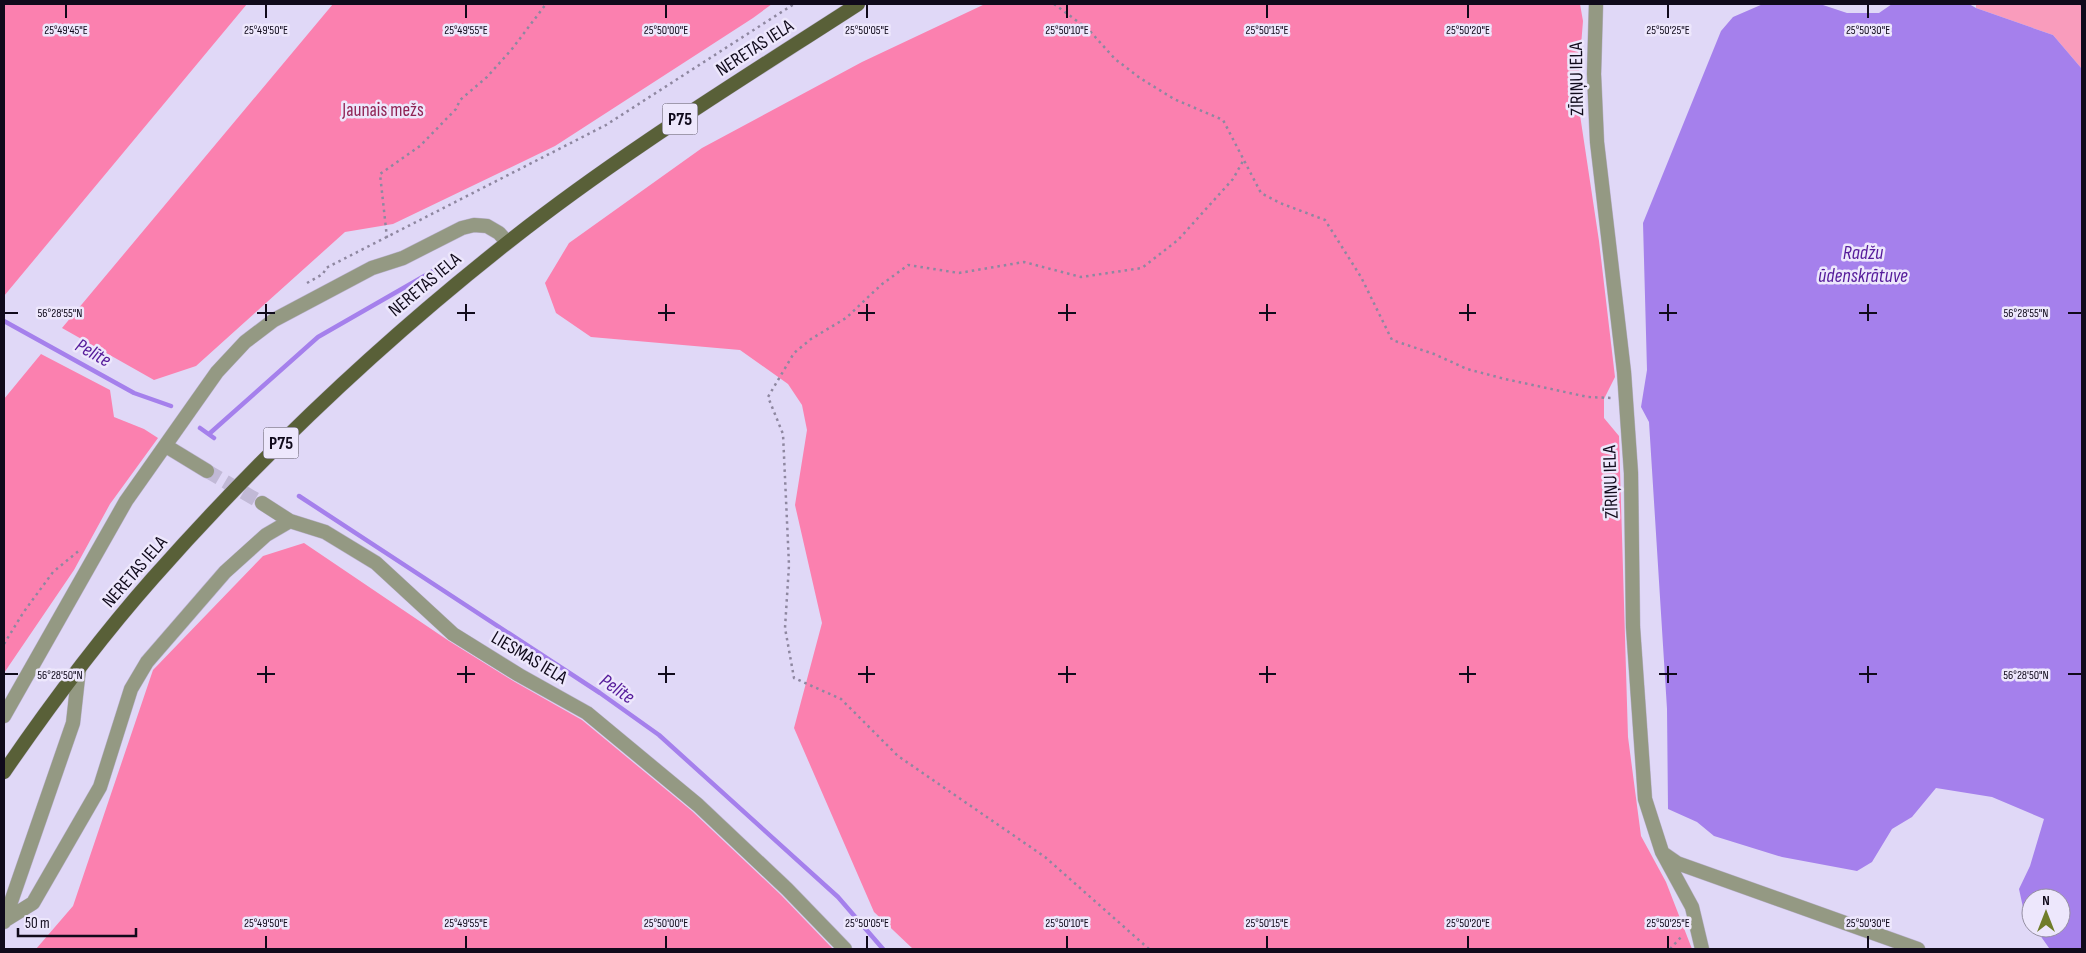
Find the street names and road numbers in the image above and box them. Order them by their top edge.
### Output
street label: NERETAS IELA [712,14,799,81]
street label: ZĪRIŅU IELA [1565,41,1589,116]
road number: P75 [662,104,698,134]
street label: NERETAS IELA [384,248,467,322]
road number: P75 [264,428,298,458]
street label: ZĪRIŅU IELA [1598,444,1624,519]
street label: NERETAS IELA [98,531,173,613]
street label: LIESMAS IELA [487,626,572,690]

